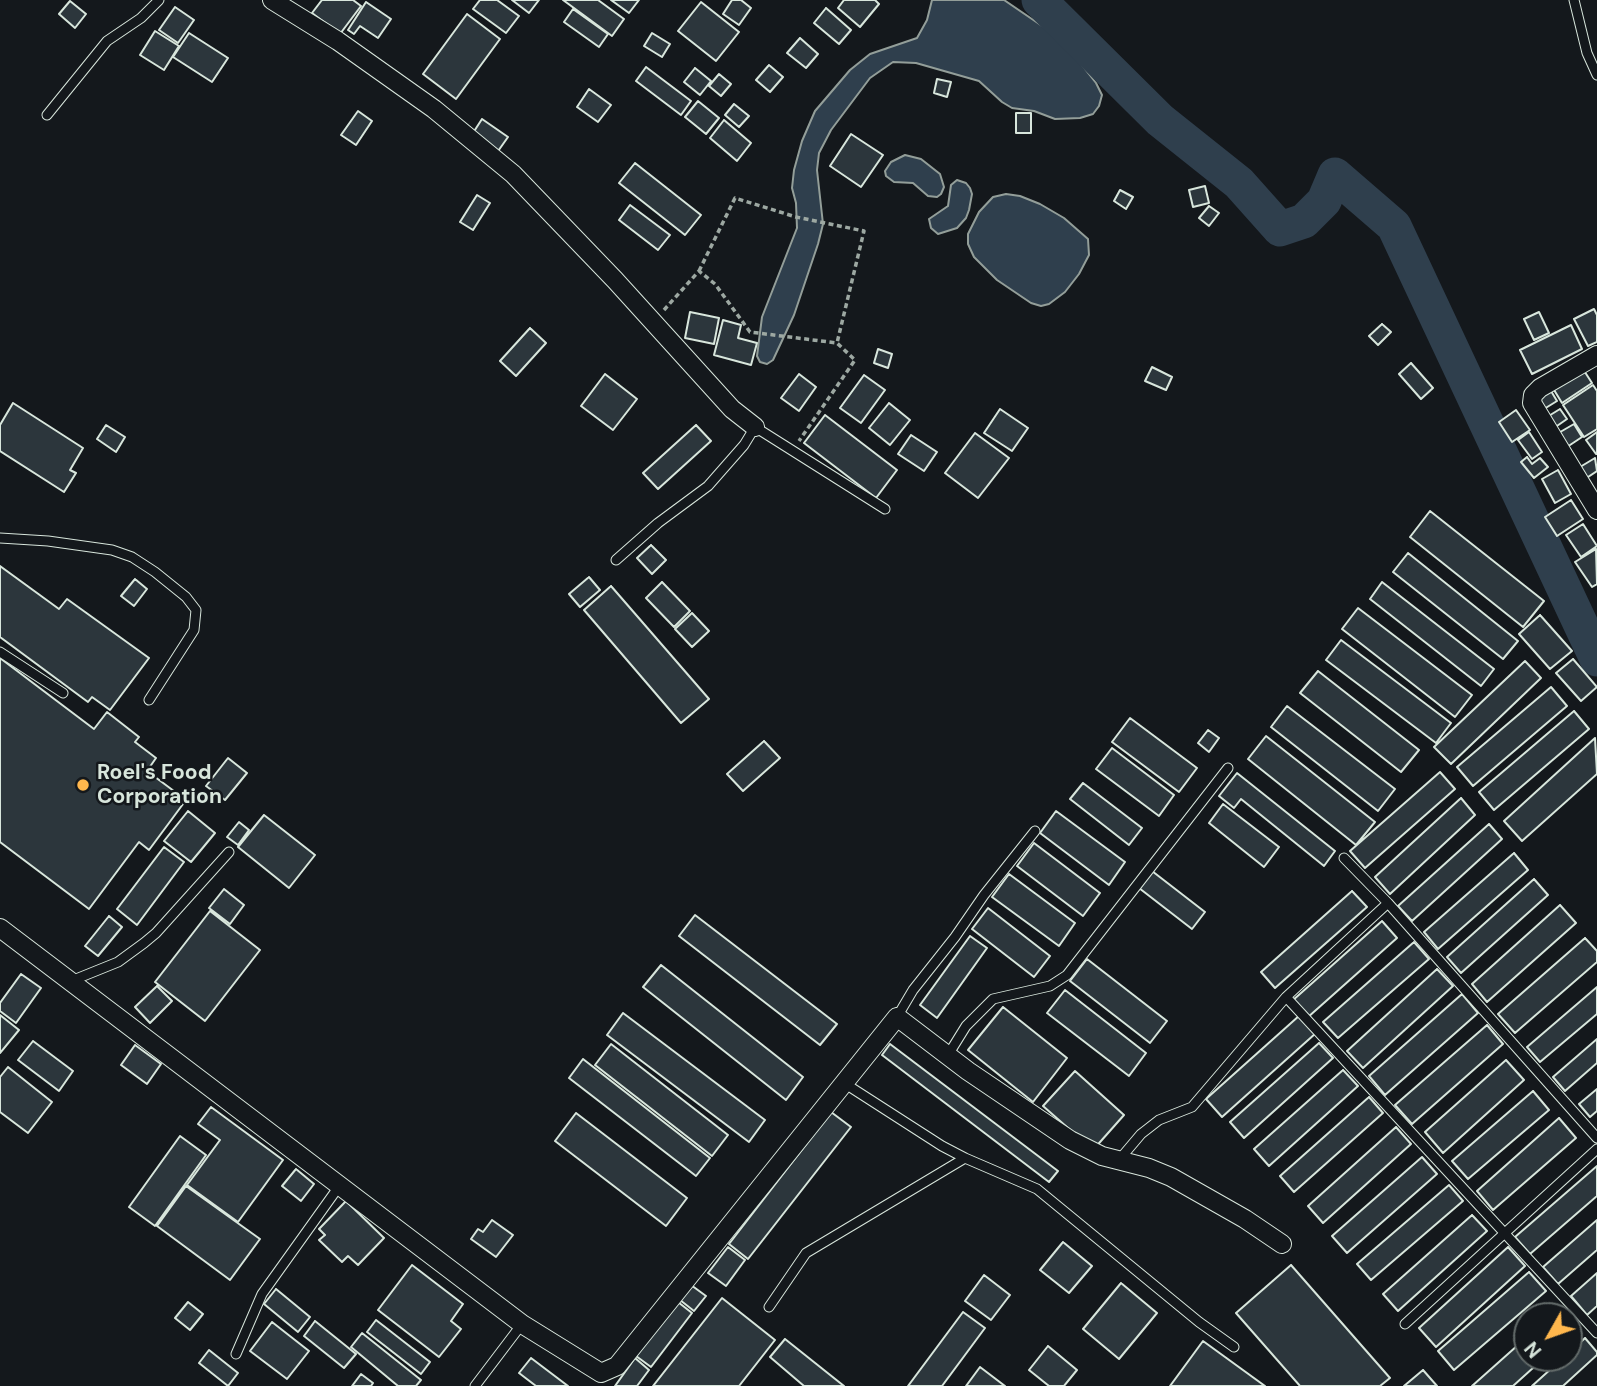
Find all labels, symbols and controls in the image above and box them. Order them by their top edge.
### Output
place label: Roel's Food Corporation [97,760,222,810]
marker: Roel's Food Corporation [75,777,91,793]
north arrow [1513,1302,1583,1372]
text: N [1519,1336,1547,1363]

